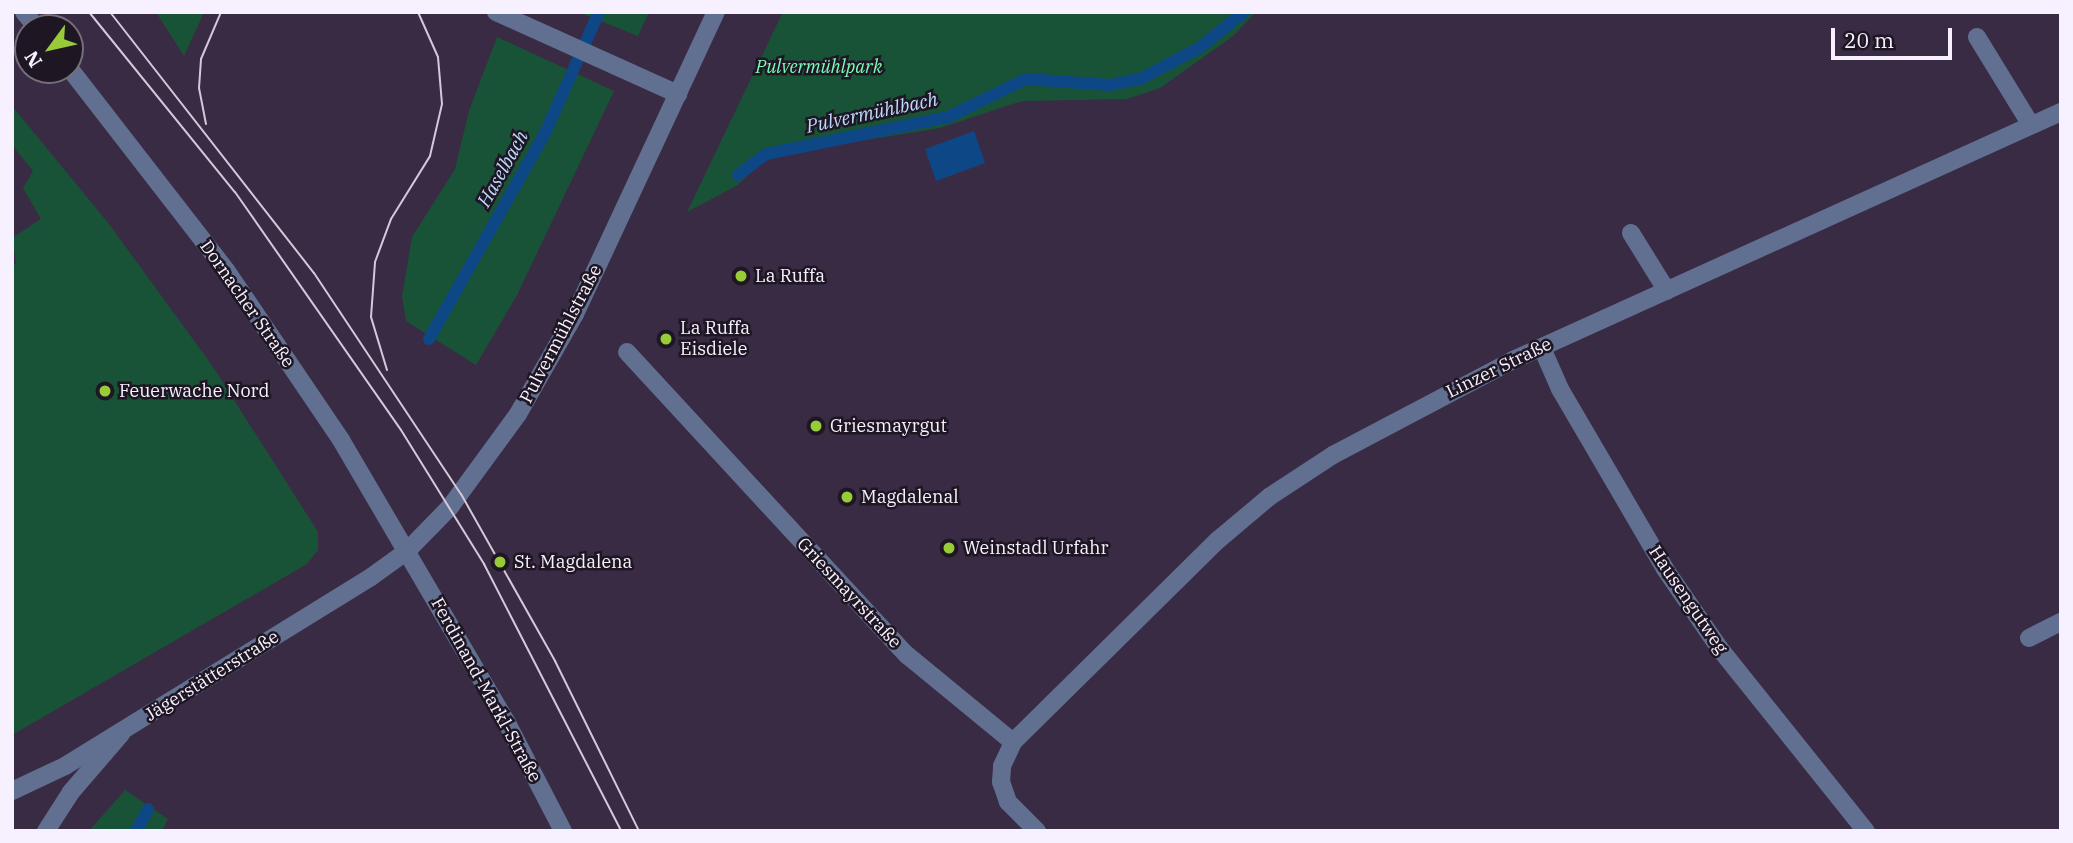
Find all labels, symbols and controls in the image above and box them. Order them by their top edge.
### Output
north arrow [14,14,84,84]
scale bar [1835,14,1956,58]
text: 20 m [1844,26,1894,54]
text: N [19,47,47,72]
park label: Pulvermühlpark [755,56,883,78]
water label: Pulvermühlbach [804,88,940,138]
water label: Haselbach [473,127,533,211]
street label: Dornacher Straße [195,236,299,372]
street label: Pulvermühlstraße [515,261,607,407]
place label: La Ruffa [755,265,825,287]
marker: La Ruffa [733,268,749,284]
place label: La Ruffa Eisdiele [680,318,750,360]
marker: La Ruffa Eisdiele [658,331,674,347]
street label: Linzer Straße [1443,333,1555,403]
place label: Feuerwache Nord [119,380,269,402]
marker: Feuerwache Nord [97,383,113,399]
place label: Griesmayrgut [830,415,947,437]
marker: Griesmayrgut [808,418,824,434]
place label: Magdalenal [861,486,959,508]
marker: Magdalenal [839,489,855,505]
street label: Griesmayrstraße [792,533,906,653]
place label: Weinstadl Urfahr [963,537,1108,559]
marker: Weinstadl Urfahr [941,540,957,556]
street label: Hausengutweg [1644,542,1732,658]
place label: St. Magdalena [514,551,632,573]
marker: St. Magdalena [492,554,508,570]
street label: Ferdinand-Markl-Straße [426,594,546,786]
street label: Jägerstätterstraße [141,626,283,726]

